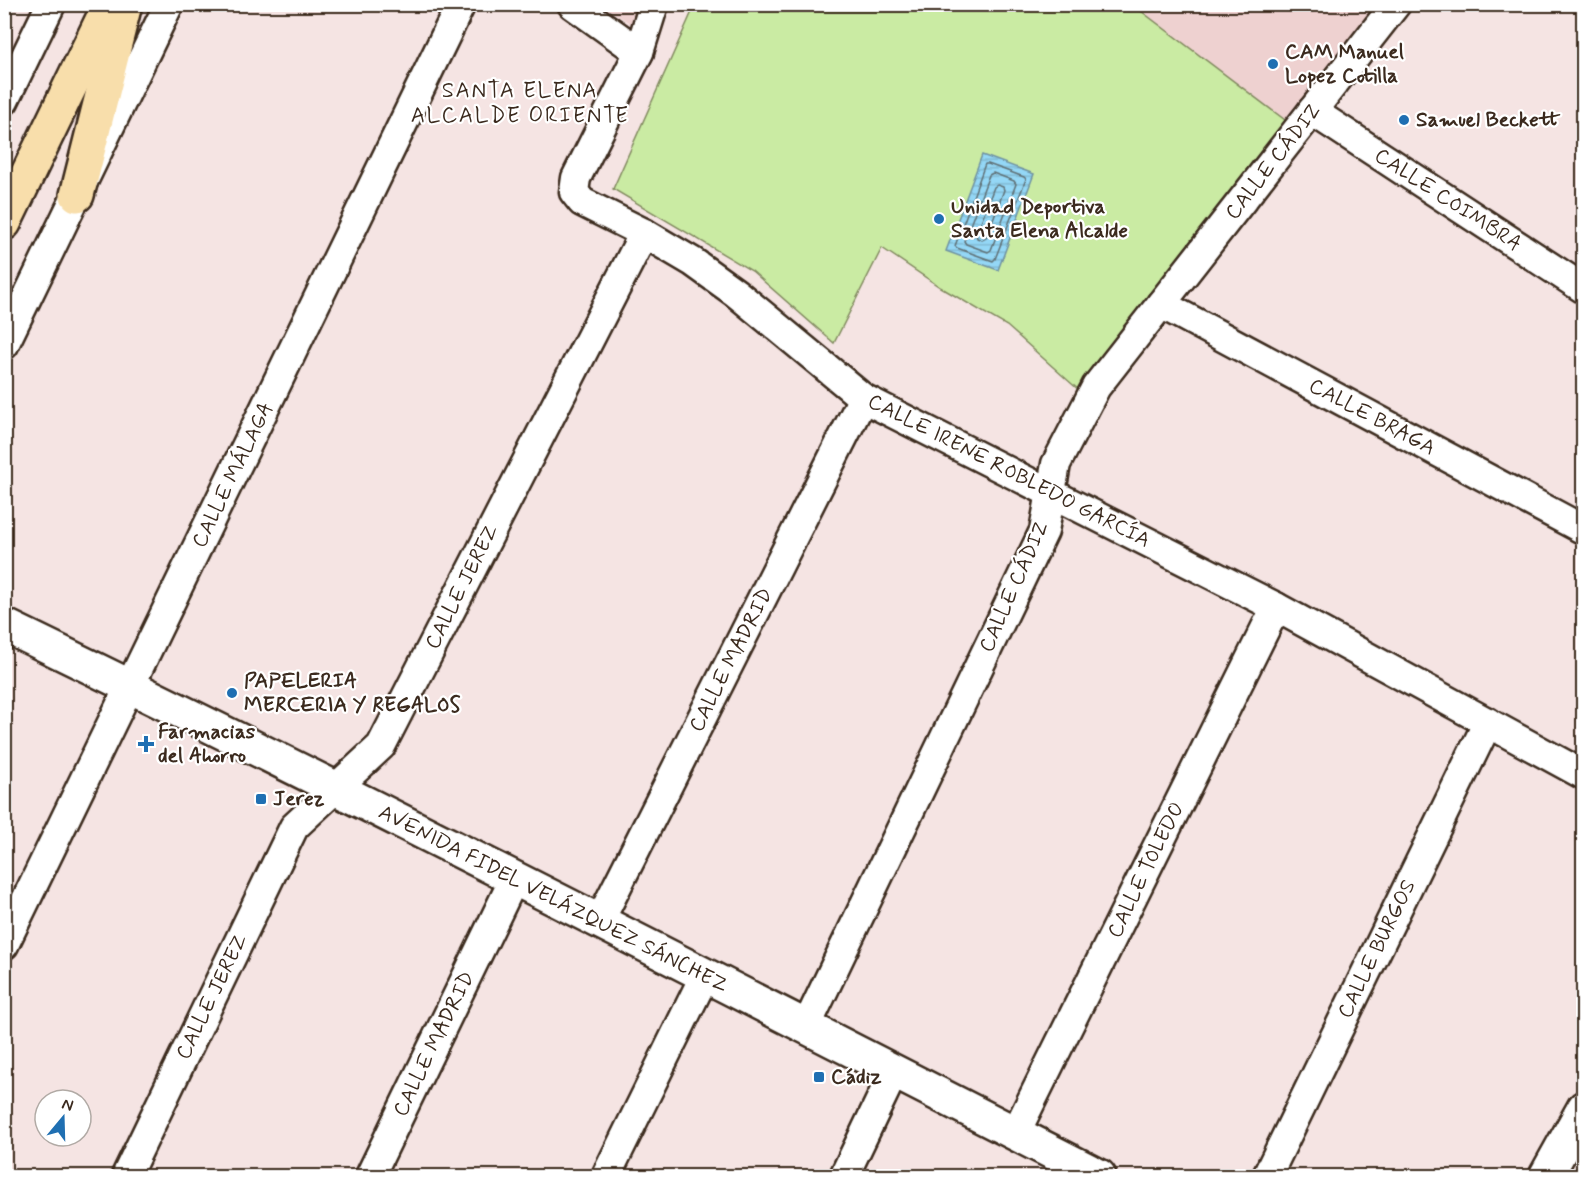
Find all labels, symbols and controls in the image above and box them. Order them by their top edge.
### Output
place label: CAM Manuel Lopez Cotilla [1285,38,1404,90]
marker: CAM Manuel Lopez Cotilla [1266,57,1280,71]
district label: SANTA ELENA ALCALDE ORIENTE [411,77,629,130]
street label: CALLE CÁDIZ [1219,98,1327,226]
place label: Samuel Beckett [1416,106,1561,134]
marker: Samuel Beckett [1397,113,1411,127]
street label: CALLE COIMBRA [1369,142,1527,258]
place label: Unidad Deportiva Santa Elena Alcalde [951,193,1128,245]
marker: Unidad Deportiva Santa Elena Alcalde [932,212,946,226]
street label: CALLE BRAGA [1304,372,1440,462]
street label: CALLE IRENE ROBLEDO GARCÍA [863,387,1155,555]
street label: CALLE MÁLAGA [186,398,280,552]
street label: CALLE CÁDIZ [973,517,1055,657]
street label: CALLE JEREZ [419,520,505,654]
street label: CALLE MADRID [683,583,779,737]
place label: PAPELERIA MERCERIA Y REGALOS [244,667,461,719]
marker: PAPELERIA MERCERIA Y REGALOS [225,686,239,700]
place label: Farmacias del Ahorro [158,718,256,770]
marker: Farmacias del Ahorro [139,737,153,751]
place label: Jerez [273,785,325,813]
marker: Jerez [254,792,268,806]
street label: CALLE TOLEDO [1101,797,1191,943]
street label: AVENIDA FIDEL VELÁZQUEZ SÁNCHEZ [374,798,733,1000]
street label: CALLE BURGOS [1331,875,1423,1023]
street label: CALLE JEREZ [170,930,254,1064]
street label: CALLE MADRID [387,967,481,1121]
place label: Cádiz [831,1063,882,1091]
marker: Cádiz [812,1070,826,1084]
north arrow [33,1088,93,1148]
text: N [59,1094,76,1117]

